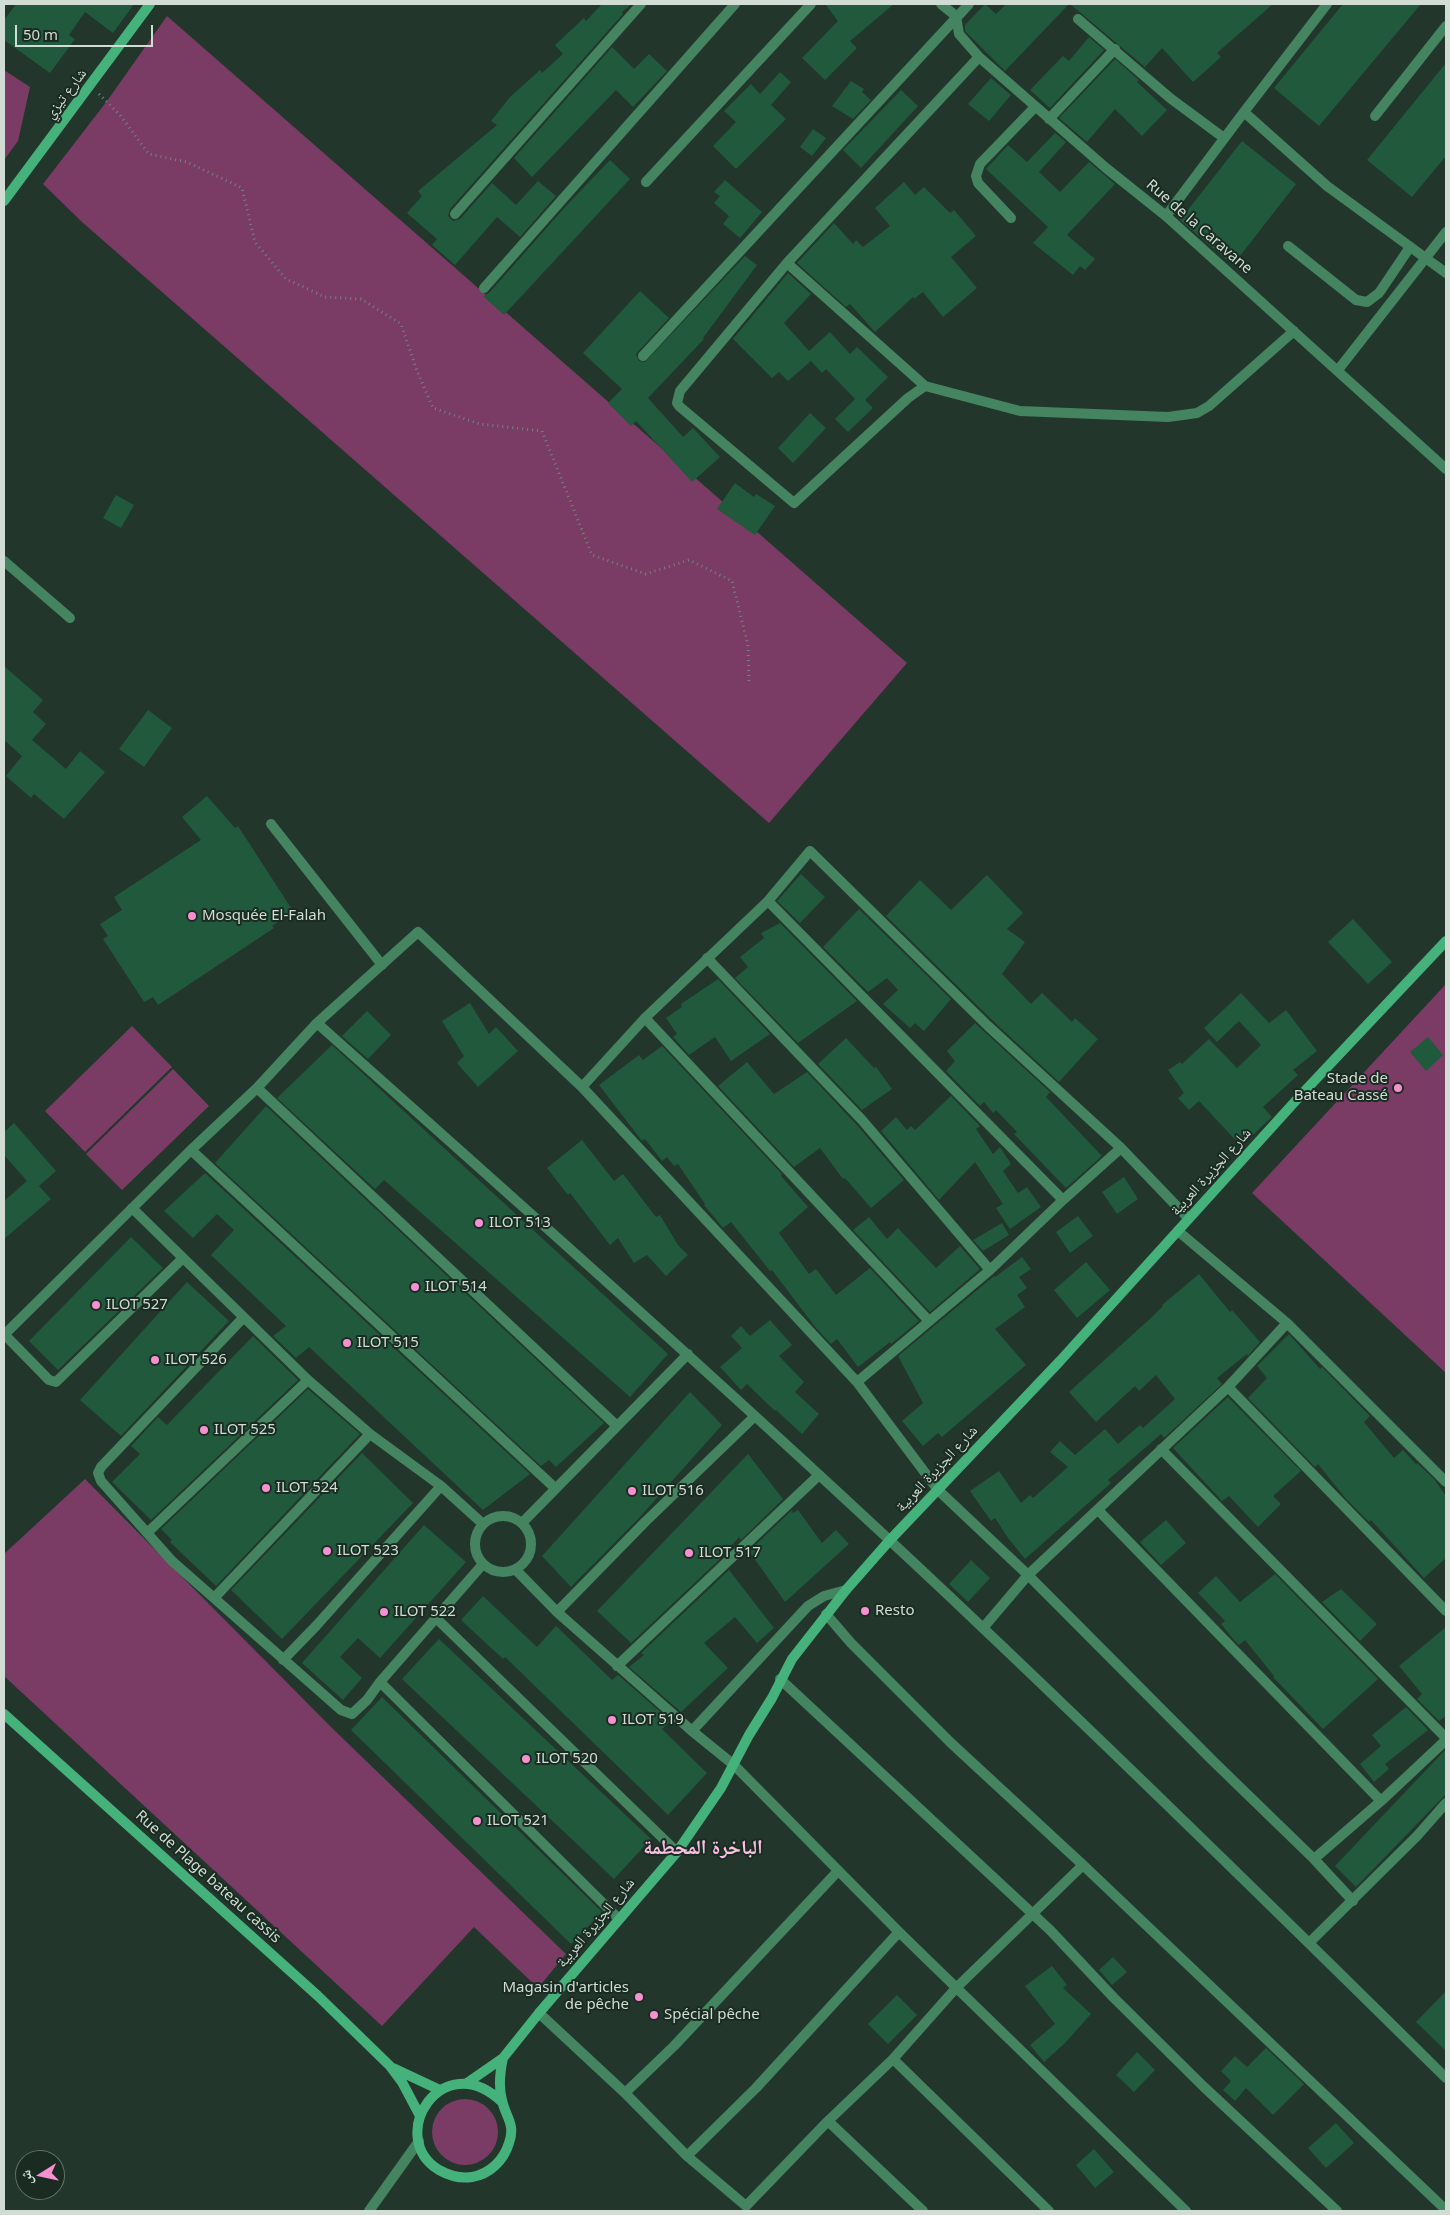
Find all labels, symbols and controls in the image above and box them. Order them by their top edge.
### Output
scale bar [18,15,155,47]
text: 50 m [23,24,58,44]
street label: شارع تيزي [41,65,91,123]
street label: Rue de la Caravane [1142,176,1256,278]
place label: Mosquée El-Falah [202,907,326,925]
marker: Mosquée El-Falah [186,910,198,922]
place label: Stade de Bateau Cassé [1294,1070,1388,1105]
marker: Stade de Bateau Cassé [1392,1082,1404,1094]
street label: شارع الجزيرة العربية [1167,1124,1255,1220]
place label: ILOT 513 [489,1214,551,1232]
marker: ILOT 513 [473,1217,485,1229]
place label: ILOT 514 [425,1278,487,1296]
marker: ILOT 514 [409,1281,421,1293]
place label: ILOT 527 [106,1296,168,1314]
marker: ILOT 527 [90,1299,102,1311]
place label: ILOT 515 [357,1334,419,1352]
marker: ILOT 515 [341,1337,353,1349]
place label: ILOT 526 [165,1351,227,1369]
marker: ILOT 526 [149,1354,161,1366]
place label: ILOT 525 [214,1421,276,1439]
street label: شارع الجزيرة العربية [892,1422,982,1516]
marker: ILOT 525 [198,1424,210,1436]
place label: ILOT 524 [276,1479,338,1497]
marker: ILOT 524 [260,1482,272,1494]
place label: ILOT 516 [642,1482,704,1500]
marker: ILOT 516 [626,1485,638,1497]
place label: ILOT 523 [337,1542,399,1560]
place label: ILOT 517 [699,1544,761,1562]
marker: ILOT 523 [321,1545,333,1557]
marker: ILOT 517 [683,1547,695,1559]
place label: Resto [875,1602,914,1620]
place label: ILOT 522 [394,1603,456,1621]
marker: Resto [859,1605,871,1617]
marker: ILOT 522 [378,1606,390,1618]
place label: ILOT 519 [622,1711,684,1729]
marker: ILOT 519 [606,1714,618,1726]
place label: ILOT 520 [536,1750,598,1768]
marker: ILOT 520 [520,1753,532,1765]
street label: Rue de Plage bateau cassis [132,1807,284,1947]
place label: ILOT 521 [487,1812,549,1830]
marker: ILOT 521 [471,1815,483,1827]
district label: الباخرة المحطمة [643,1836,763,1860]
street label: شارع الجزيرة العربية [553,1874,639,1972]
place label: Magasin d'articles de pêche [503,1979,629,2014]
marker: Magasin d'articles de pêche [633,1991,645,2003]
place label: Spécial pêche [664,2006,760,2024]
marker: Spécial pêche [648,2009,660,2021]
north arrow [15,2150,65,2200]
text: ش [15,2169,36,2186]

